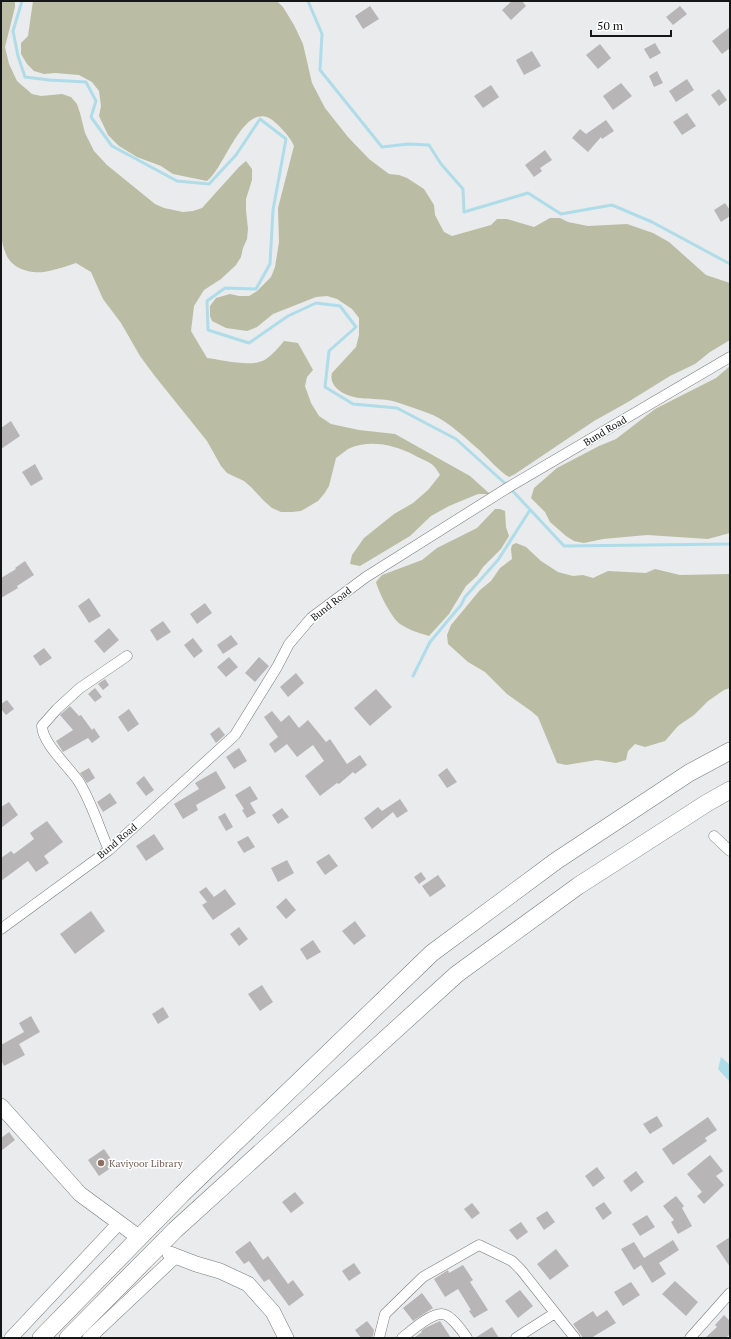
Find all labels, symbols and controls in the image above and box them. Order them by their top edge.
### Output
scale bar [591,12,671,38]
text: 50 m [597,18,624,33]
street label: Bund Road [581,413,629,449]
street label: Bund Road [308,584,354,624]
street label: Bund Road [94,820,140,861]
place label: Kaviyoor Library [109,1157,184,1170]
marker: Kaviyoor Library [96,1158,106,1168]

